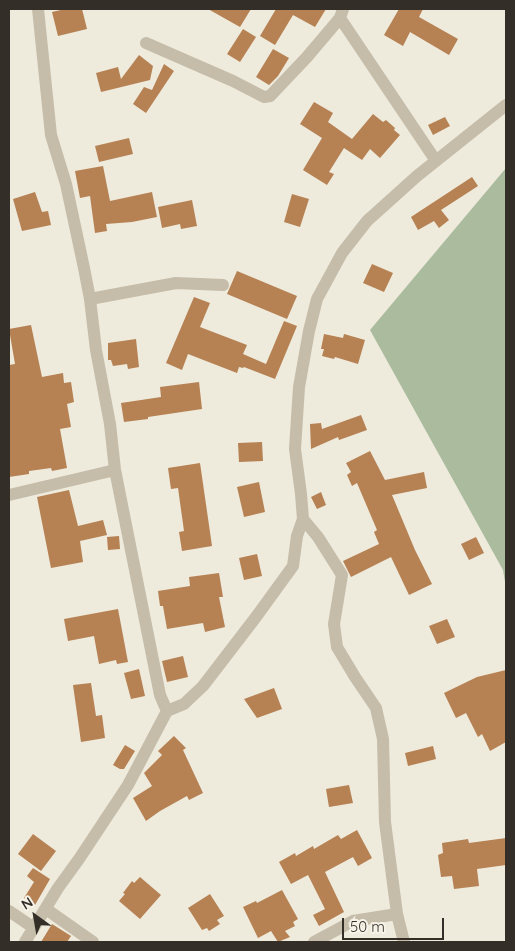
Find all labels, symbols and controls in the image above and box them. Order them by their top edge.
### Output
north arrow [10,891,60,941]
text: N [18,893,36,914]
scale bar [345,908,448,940]
text: 50 m [350,917,385,936]

